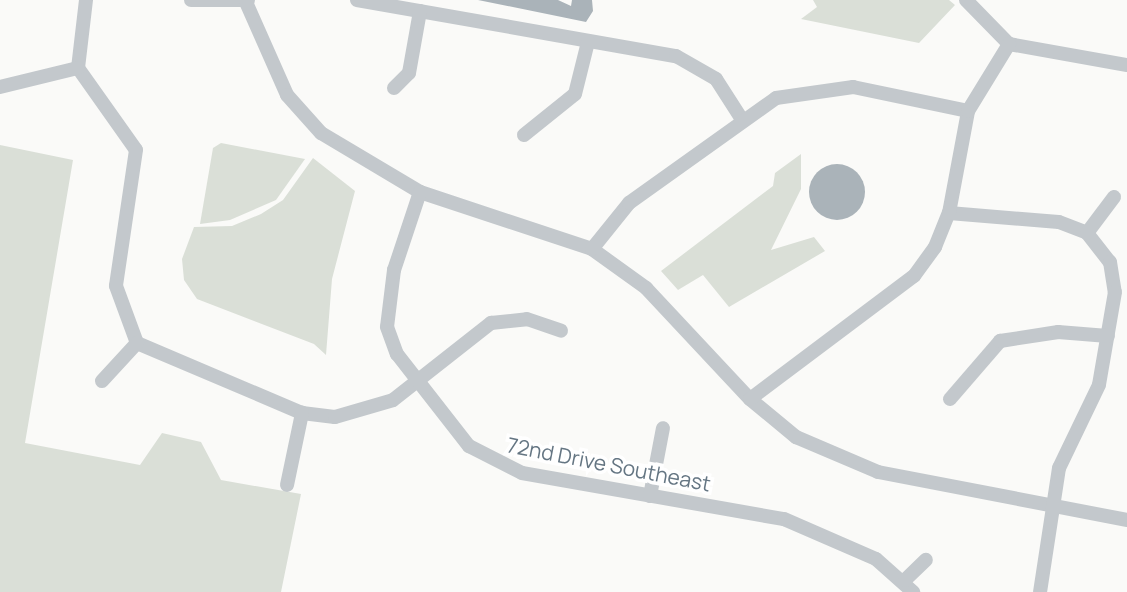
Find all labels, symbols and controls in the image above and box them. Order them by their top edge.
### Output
street label: 72nd Drive Southeast [505,432,713,496]

